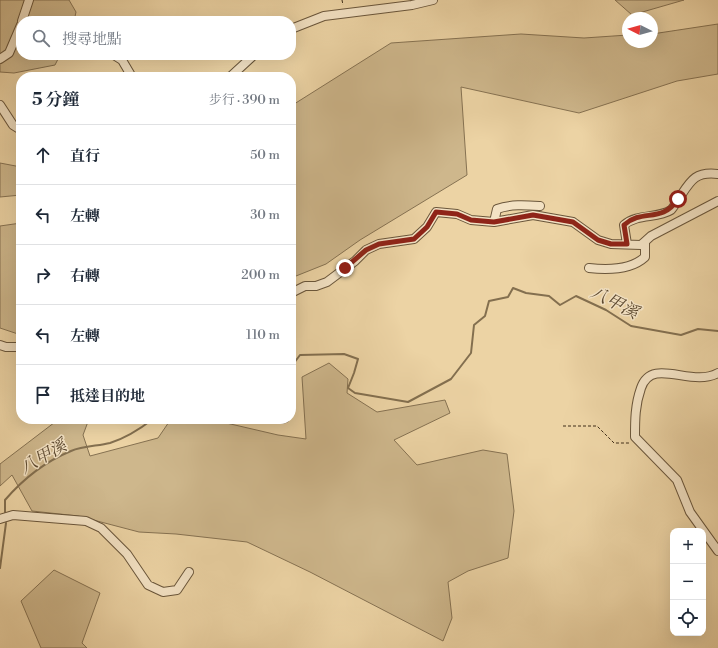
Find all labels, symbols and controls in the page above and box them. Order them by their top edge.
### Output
north arrow [622,12,658,48]
search box [16,16,296,60]
icon: search [30,27,52,49]
text: 搜尋地點 [62,30,122,49]
text: 5 分鐘 [32,89,79,111]
text: 步行 · 390 m [209,92,280,108]
icon: ahead [32,144,54,166]
text: 直行 [70,147,100,166]
text: 50 m [250,147,280,163]
route start [669,190,687,208]
icon: left [32,204,54,226]
text: 左轉 [70,207,100,226]
text: 30 m [250,207,280,223]
route end [336,259,354,277]
icon: right [32,264,54,286]
text: 右轉 [70,267,100,286]
text: 200 m [241,267,280,283]
water label: 八甲溪 [587,282,644,325]
icon: left [32,324,54,346]
text: 左轉 [70,327,100,346]
text: 110 m [246,327,280,343]
icon: arrive [32,384,54,406]
text: 抵達目的地 [70,387,145,406]
water label: 八甲溪 [16,434,73,479]
map controls [670,528,706,636]
button: + [670,528,706,564]
button: − [670,564,706,600]
button: locate [670,600,706,636]

